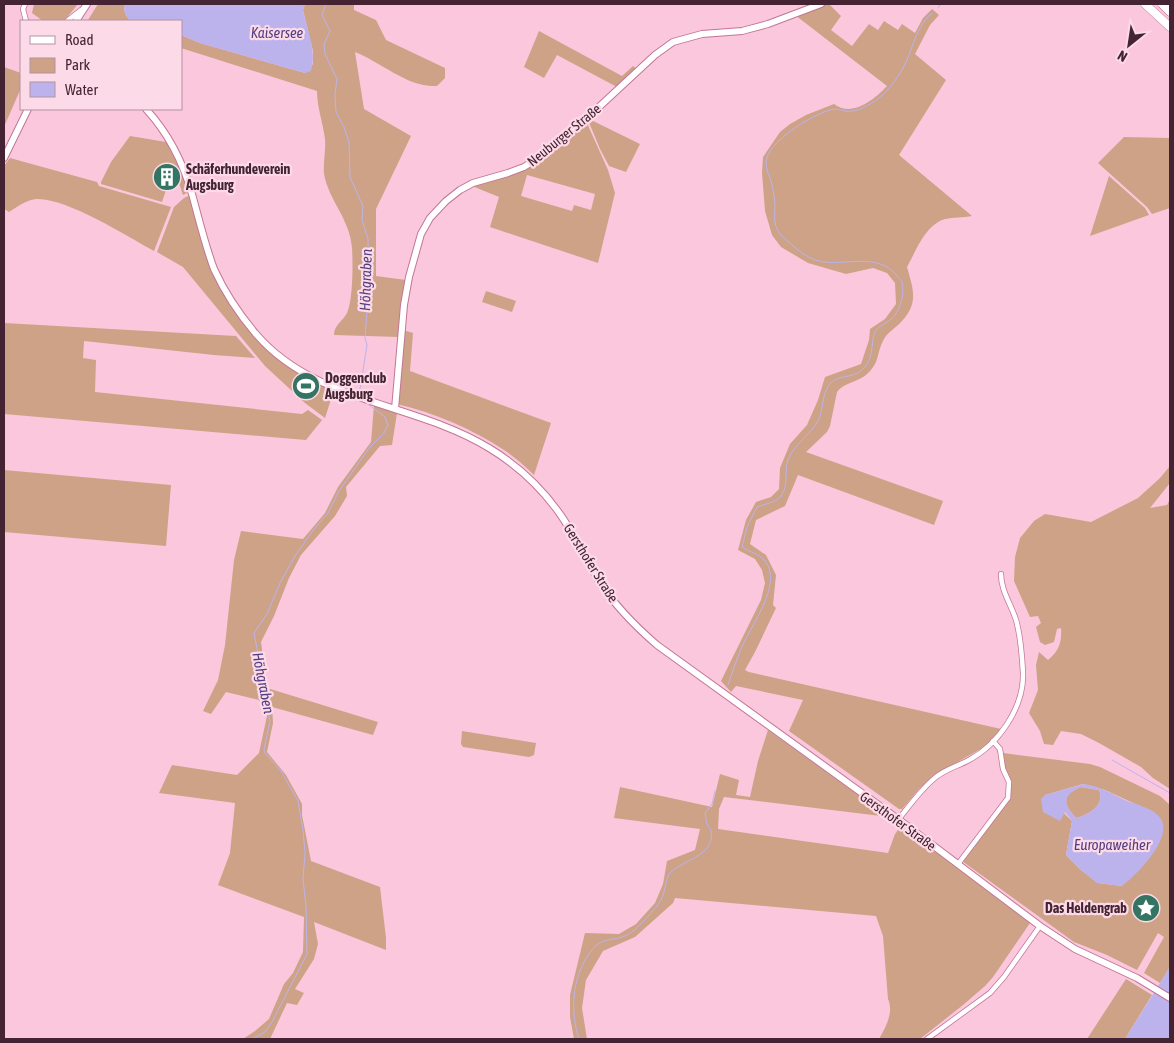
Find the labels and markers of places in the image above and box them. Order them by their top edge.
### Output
place label: Schäferhundeverein Augsburg [185,161,291,193]
building icon: Schäferhundeverein Augsburg [152,162,182,192]
place label: Doggenclub Augsburg [324,370,387,402]
sports icon: Doggenclub Augsburg [291,371,321,401]
place icon: Das Heldengrab [1131,893,1161,923]
place label: Das Heldengrab [1045,900,1127,916]

